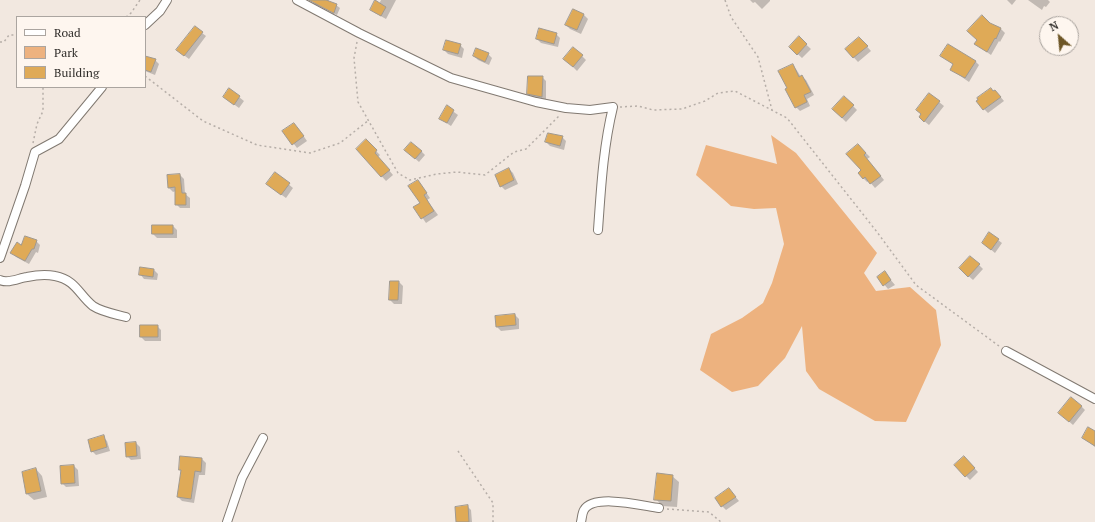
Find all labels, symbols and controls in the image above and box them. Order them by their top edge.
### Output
legend [16,16,146,88]
north arrow [1039,16,1079,56]
text: N [1047,18,1061,34]
text: Road [54,25,81,40]
text: Park [54,45,78,60]
text: Building [54,65,99,80]

